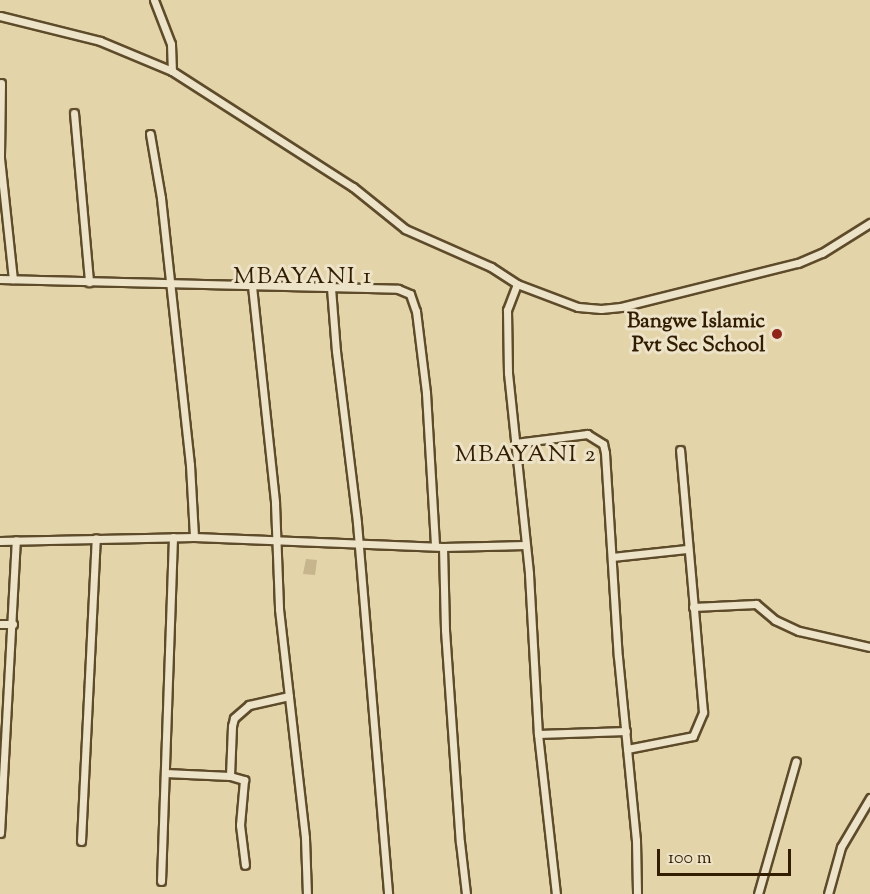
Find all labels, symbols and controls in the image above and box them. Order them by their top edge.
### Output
district label: MBAYANI 1 [233,264,373,292]
place label: Bangwe Islamic Pvt Sec School [627,309,765,359]
marker: Bangwe Islamic Pvt Sec School [770,327,784,341]
district label: MBAYANI 2 [455,442,597,470]
scale bar [660,837,794,875]
text: 100 m [668,846,712,872]

